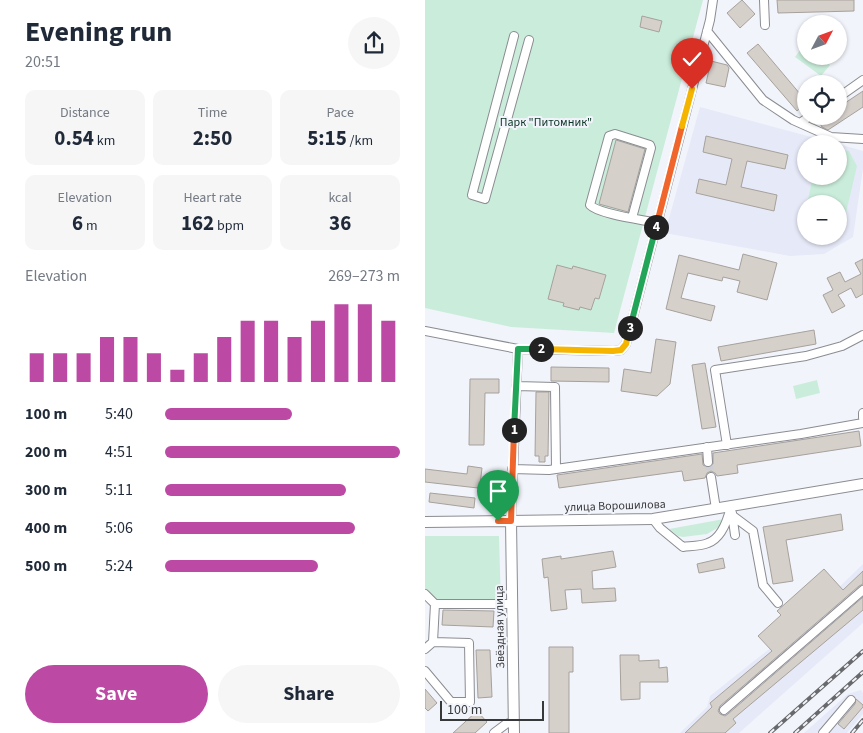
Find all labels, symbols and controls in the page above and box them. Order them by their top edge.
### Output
text: Evening run [25,12,172,52]
north arrow [797,15,847,65]
map controls [797,15,847,245]
button: share [348,17,400,69]
pin [671,38,713,89]
icon: check [678,45,706,73]
text: 20:51 [25,51,61,73]
button: locate [797,75,847,125]
text: Distance [60,103,110,123]
text: Time [198,103,227,123]
text: Pace [326,103,354,123]
park label: Парк "Питомник" [500,114,592,131]
text: 0.54 [54,123,94,153]
text: 2:50 [193,123,232,153]
text: 5:15 [307,123,347,153]
text: km [94,131,115,151]
text: /km [347,131,373,151]
button: + [797,135,847,185]
text: Elevation [58,188,112,208]
text: Heart rate [183,188,242,208]
text: kcal [328,188,352,208]
button: − [797,195,847,245]
text: 6 [72,208,83,238]
text: 162 [181,208,214,238]
text: 36 [329,208,351,238]
pin: 4 [643,214,669,240]
text: m [83,216,98,236]
text: bpm [214,216,244,236]
text: 4 [653,217,660,237]
text: Elevation [25,265,87,287]
text: 269–273 m [328,265,400,287]
pin: 3 [617,316,643,340]
text: 3 [627,318,634,338]
pin: 2 [529,336,553,362]
text: 2 [538,339,545,359]
text: 100 m [25,403,67,425]
text: 5:40 [105,403,133,425]
pin: 1 [501,418,527,442]
text: 1 [511,420,518,440]
text: 200 m [25,441,67,463]
text: 4:51 [105,441,133,463]
pin [477,470,519,521]
icon: arrive [484,477,512,505]
text: 300 m [25,479,67,501]
text: 5:11 [105,479,133,501]
street label: улица Ворошилова [564,496,666,516]
text: 400 m [25,517,67,539]
text: 5:06 [105,517,133,539]
text: 500 m [25,555,67,577]
text: 5:24 [105,555,133,577]
street label: Звёздная улица [491,585,509,669]
button: Save [25,665,208,723]
button: Share [218,665,400,723]
scale bar [440,698,544,721]
text: 100 m [447,700,482,720]

